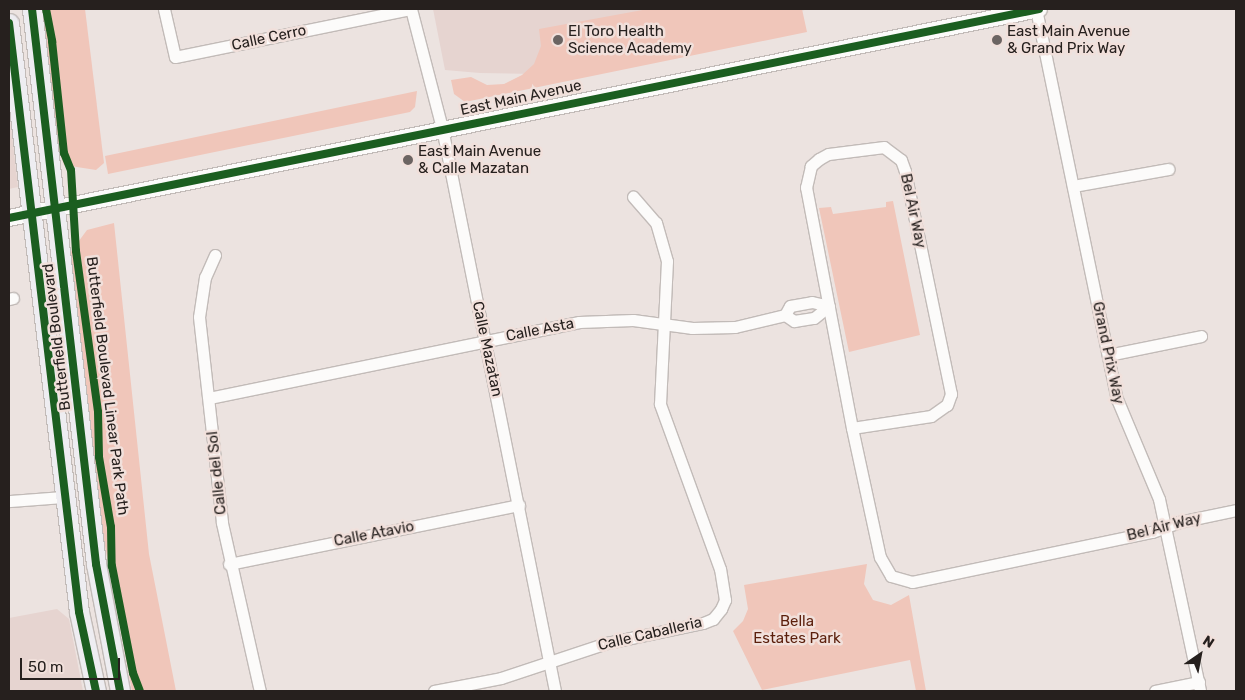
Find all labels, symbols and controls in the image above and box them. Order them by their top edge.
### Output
street label: Calle Cerro [230,21,308,55]
place label: El Toro Health Science Academy [568,22,692,57]
place label: East Main Avenue & Grand Prix Way [1007,22,1131,57]
marker: El Toro Health Science Academy [552,34,564,46]
marker: East Main Avenue & Grand Prix Way [991,34,1003,46]
street label: East Main Avenue [459,76,583,120]
place label: East Main Avenue & Calle Mazatan [418,142,542,177]
marker: East Main Avenue & Calle Mazatan [402,154,414,166]
street label: Bel Air Way [896,172,930,250]
street label: Butterfield Boulevad Linear Park Path [82,255,132,517]
street label: Butterfield Boulevard [39,262,75,412]
street label: Calle Mazatan [468,300,506,398]
street label: Grand Prix Way [1088,300,1128,406]
street label: Calle Asta [504,315,576,345]
street label: Calle del Sol [204,430,230,516]
street label: Bel Air Way [1125,509,1203,545]
street label: Calle Atavio [332,517,416,551]
park label: Bella Estates Park [753,612,841,647]
street label: Calle Caballeria [596,613,704,655]
north arrow [1175,630,1225,680]
text: N [1200,632,1217,652]
scale bar [22,648,122,680]
text: 50 m [28,658,63,676]

